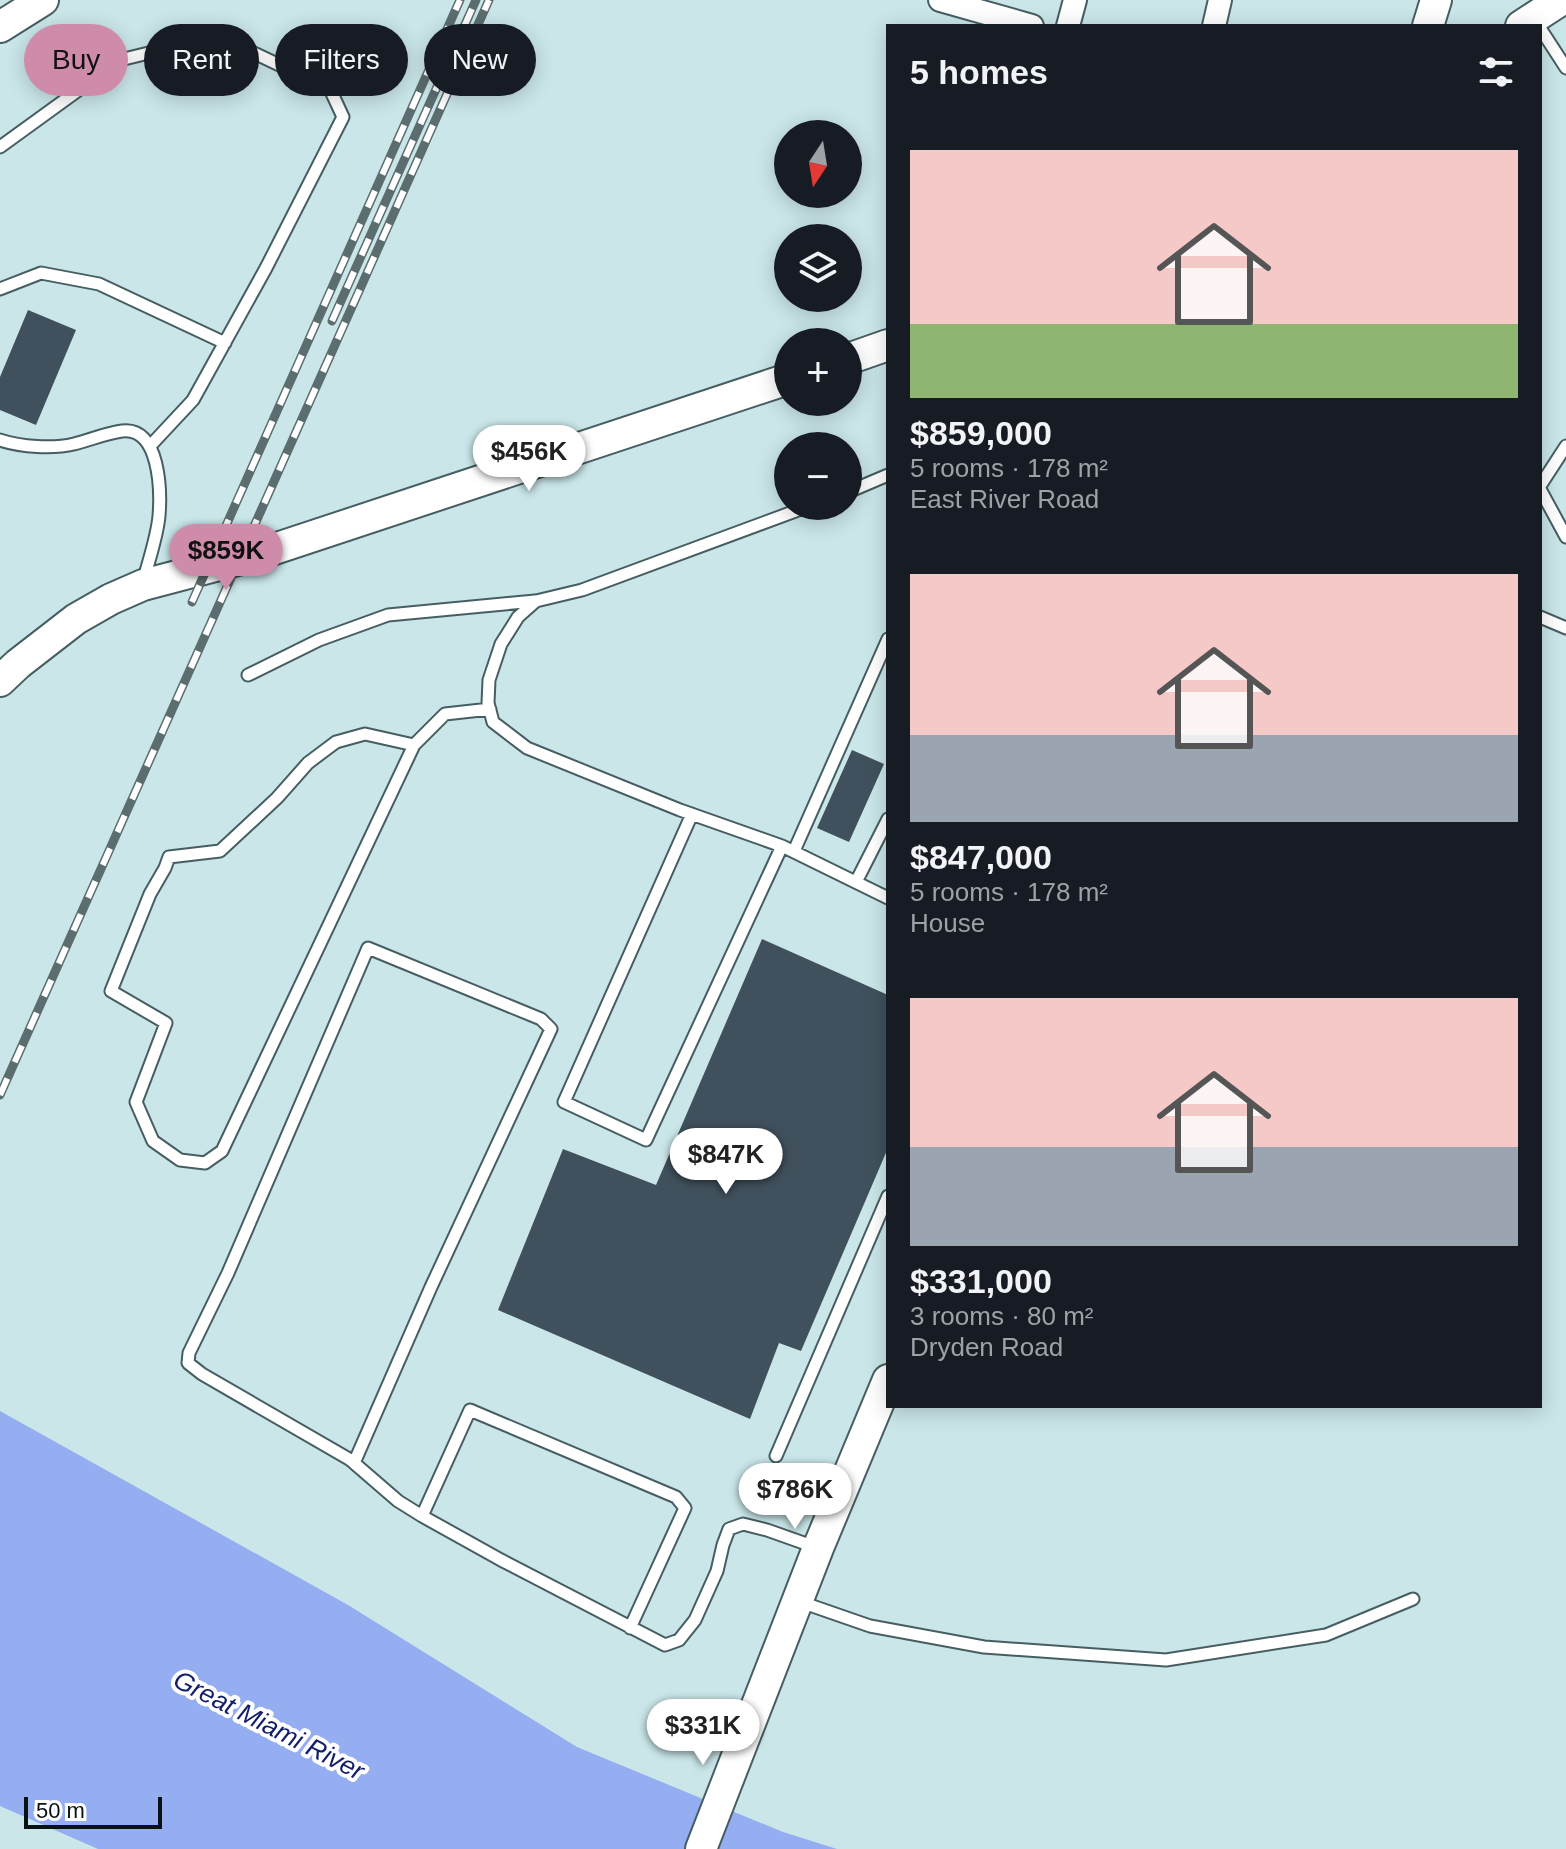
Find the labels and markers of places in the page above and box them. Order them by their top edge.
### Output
pin: $456K [473,425,585,493]
pin: $859K [170,524,282,592]
pin: $847K [670,1128,782,1196]
pin: $786K [739,1463,851,1531]
pin: $331K [647,1699,759,1767]

